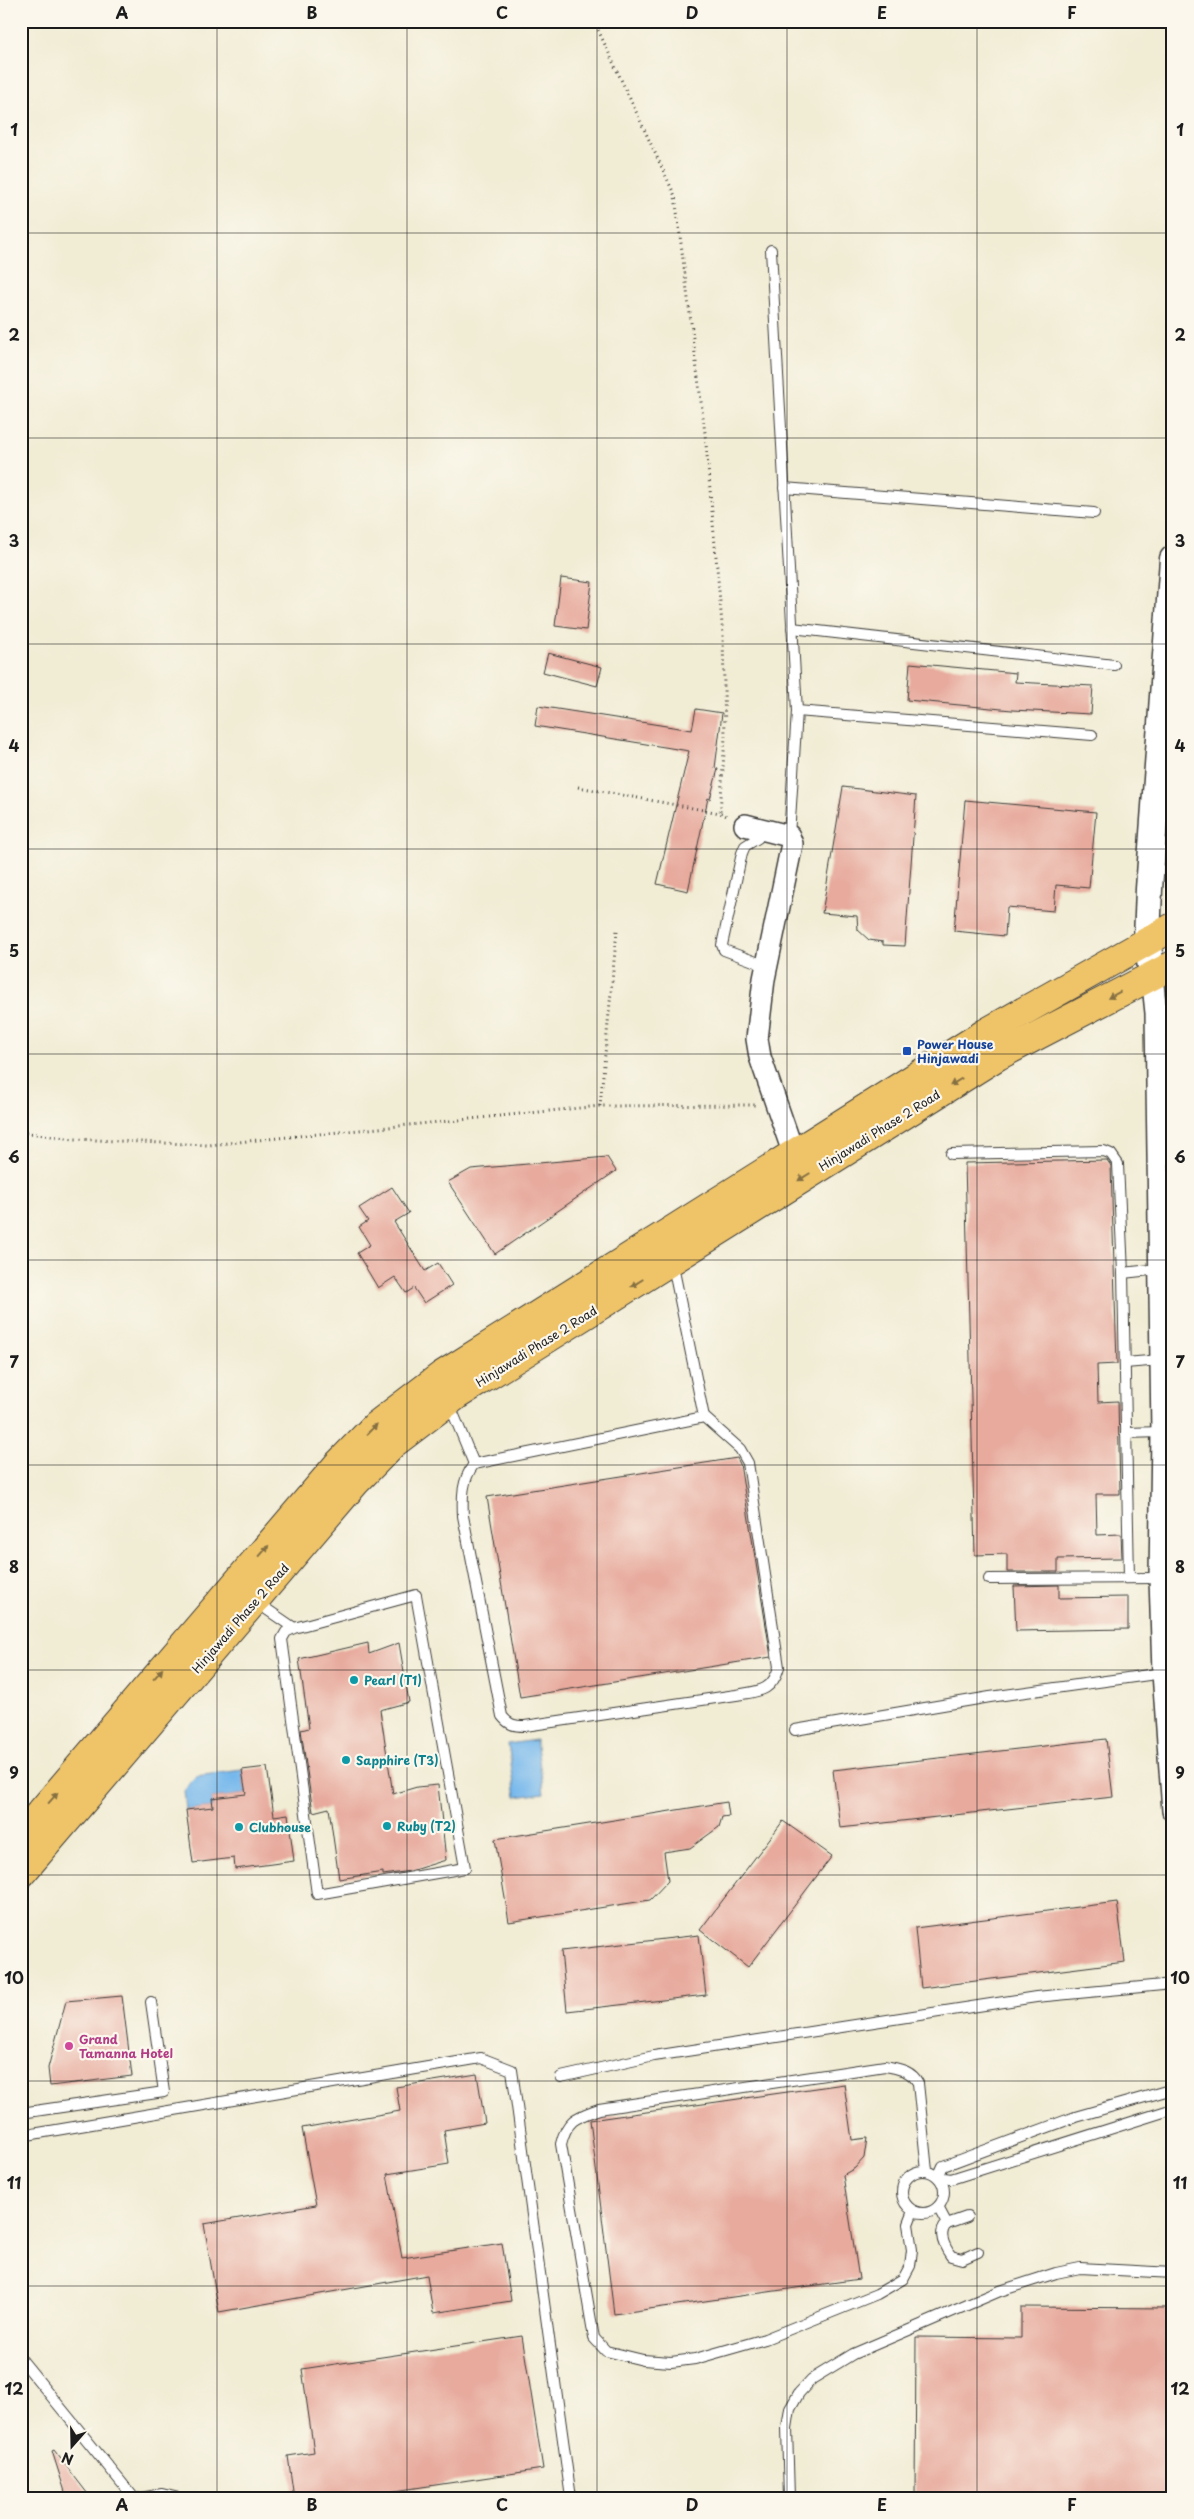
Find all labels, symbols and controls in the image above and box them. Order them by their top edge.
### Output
text: A [116,0,129,24]
text: B [307,0,318,24]
text: C [496,0,508,24]
text: D [686,0,698,24]
text: E [877,0,887,24]
text: F [1067,0,1077,24]
text: 1 [10,117,18,141]
text: 1 [1176,117,1184,141]
text: 2 [8,322,20,346]
text: 2 [1174,322,1186,346]
text: 3 [9,528,19,552]
text: 3 [1175,528,1185,552]
text: 4 [9,733,20,757]
text: 4 [1175,733,1186,757]
text: 5 [9,938,19,962]
text: 5 [1175,938,1185,962]
one-way arrow [1107,991,1121,999]
place label: Power House Hinjawadi [917,1035,994,1067]
marker: Power House Hinjawadi [901,1045,913,1057]
one-way arrow [950,1077,963,1086]
street label: Hinjawadi Phase 2 Road [815,1085,943,1175]
text: 6 [8,1144,20,1168]
text: 6 [1174,1144,1186,1168]
one-way arrow [797,1173,810,1182]
one-way arrow [630,1278,643,1287]
street label: Hinjawadi Phase 2 Road [472,1301,600,1391]
text: 7 [9,1349,19,1373]
text: 7 [1175,1349,1185,1373]
one-way arrow [366,1424,378,1436]
one-way arrow [258,1545,270,1557]
text: 8 [9,1554,19,1578]
text: 8 [1175,1554,1185,1578]
street label: Hinjawadi Phase 2 Road [187,1559,293,1677]
one-way arrow [153,1668,164,1681]
place label: Pearl (T1) [364,1671,422,1689]
marker: Pearl (T1) [348,1674,360,1686]
place label: Sapphire (T3) [356,1751,439,1769]
marker: Sapphire (T3) [340,1754,352,1766]
text: 9 [9,1760,19,1784]
text: 9 [1175,1760,1185,1784]
one-way arrow [47,1792,59,1804]
place label: Ruby (T2) [397,1817,456,1835]
place label: Clubhouse [249,1818,311,1836]
marker: Ruby (T2) [381,1820,393,1832]
marker: Clubhouse [233,1821,245,1833]
text: 10 [4,1965,24,1989]
text: 10 [1170,1965,1190,1989]
place label: Grand Tamanna Hotel [79,2030,173,2062]
marker: Grand Tamanna Hotel [63,2040,75,2052]
text: 11 [7,2170,21,2194]
text: 11 [1173,2170,1187,2194]
text: 12 [5,2376,23,2400]
text: 12 [1171,2376,1189,2400]
north arrow [48,2422,98,2472]
text: N [59,2447,76,2470]
text: A [116,2492,129,2516]
text: B [307,2492,318,2516]
text: C [496,2492,508,2516]
text: D [686,2492,698,2516]
text: E [877,2492,887,2516]
text: F [1067,2492,1077,2516]

